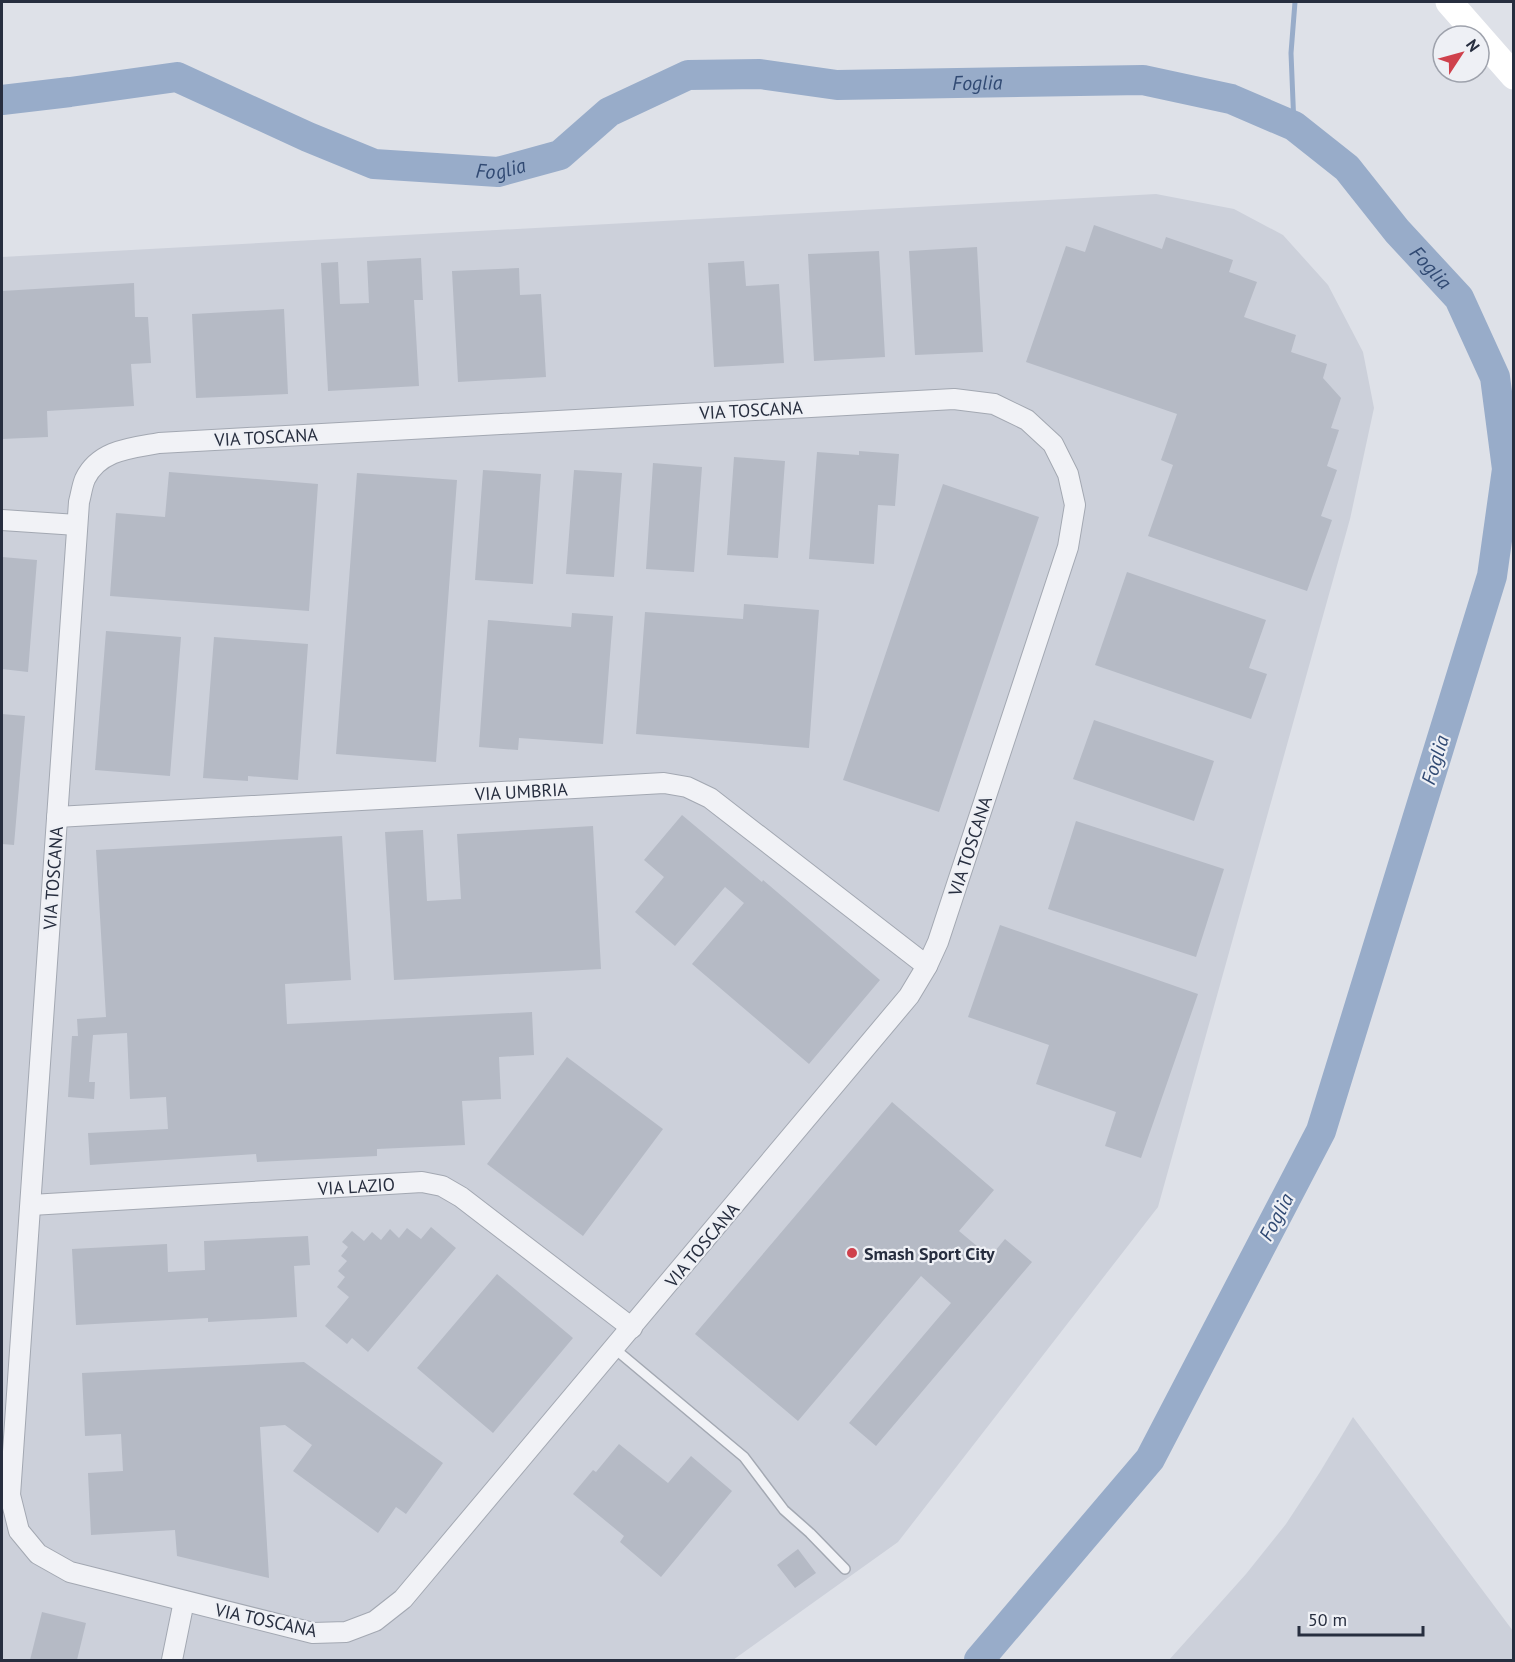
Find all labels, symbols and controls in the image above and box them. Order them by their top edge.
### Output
north arrow [1431,24,1491,84]
text: N [1462,35,1484,55]
water label: Foglia [952,69,1003,96]
water label: Foglia [475,152,529,185]
water label: Foglia [1404,240,1458,295]
street label: VIA TOSCANA [698,396,804,424]
street label: VIA TOSCANA [213,423,319,451]
water label: Foglia [1415,732,1455,788]
street label: VIA UMBRIA [473,777,569,805]
street label: VIA TOSCANA [943,793,997,900]
street label: VIA TOSCANA [38,825,68,931]
street label: VIA LAZIO [316,1172,396,1200]
water label: Foglia [1253,1189,1299,1245]
street label: VIA TOSCANA [659,1198,744,1293]
place label: Smash Sport City [864,1242,995,1265]
marker: Smash Sport City [845,1246,859,1260]
street label: VIA TOSCANA [212,1598,319,1642]
scale bar [1299,1599,1424,1637]
text: 50 m [1308,1608,1347,1631]

